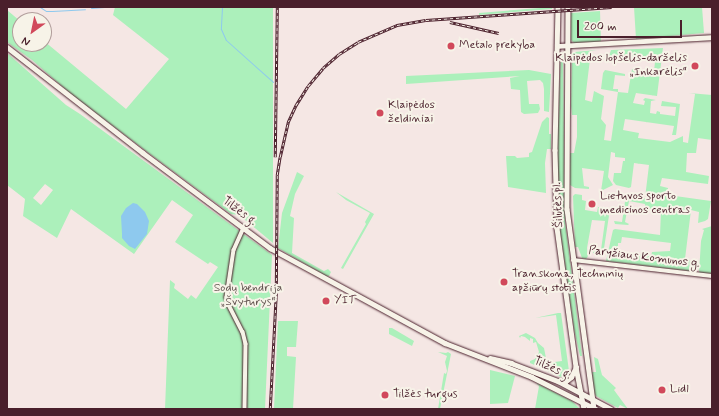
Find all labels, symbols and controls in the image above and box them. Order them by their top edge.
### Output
north arrow [12,12,52,52]
scale bar [579,12,684,38]
text: 200 m [584,19,617,35]
text: N [19,33,33,49]
place label: Metalo prekyba [459,39,535,53]
marker: Metalo prekyba [446,41,456,51]
place label: Klaipėdos lopšelis-darželis „Inkarėlis“ [554,52,687,80]
marker: Klaipėdos lopšelis-darželis „Inkarėlis“ [690,61,700,71]
place label: Klaipėdos želdiniai [388,99,435,127]
marker: Klaipėdos želdiniai [375,108,385,118]
street label: Šilutės pl. [551,182,567,228]
place label: Lietuvos sporto medicinos centras [600,190,691,218]
street label: Tilžės g. [219,194,259,230]
marker: Lietuvos sporto medicinos centras [587,199,597,209]
street label: Paryžiaus Komunos g. [587,244,701,272]
place label: Transkona, Techninių apžiūrų stotis [512,268,623,296]
marker: Transkona, Techninių apžiūrų stotis [499,277,509,287]
park label: Sodų bendrija „Švyturys“ [214,282,282,310]
place label: YIT [334,294,356,308]
marker: YIT [321,296,331,306]
street label: Tilžės g. [531,354,573,384]
place label: Lidl [670,383,689,397]
marker: Lidl [657,385,667,395]
place label: Tilžės turgus [393,388,458,402]
marker: Tilžės turgus [380,390,390,400]

